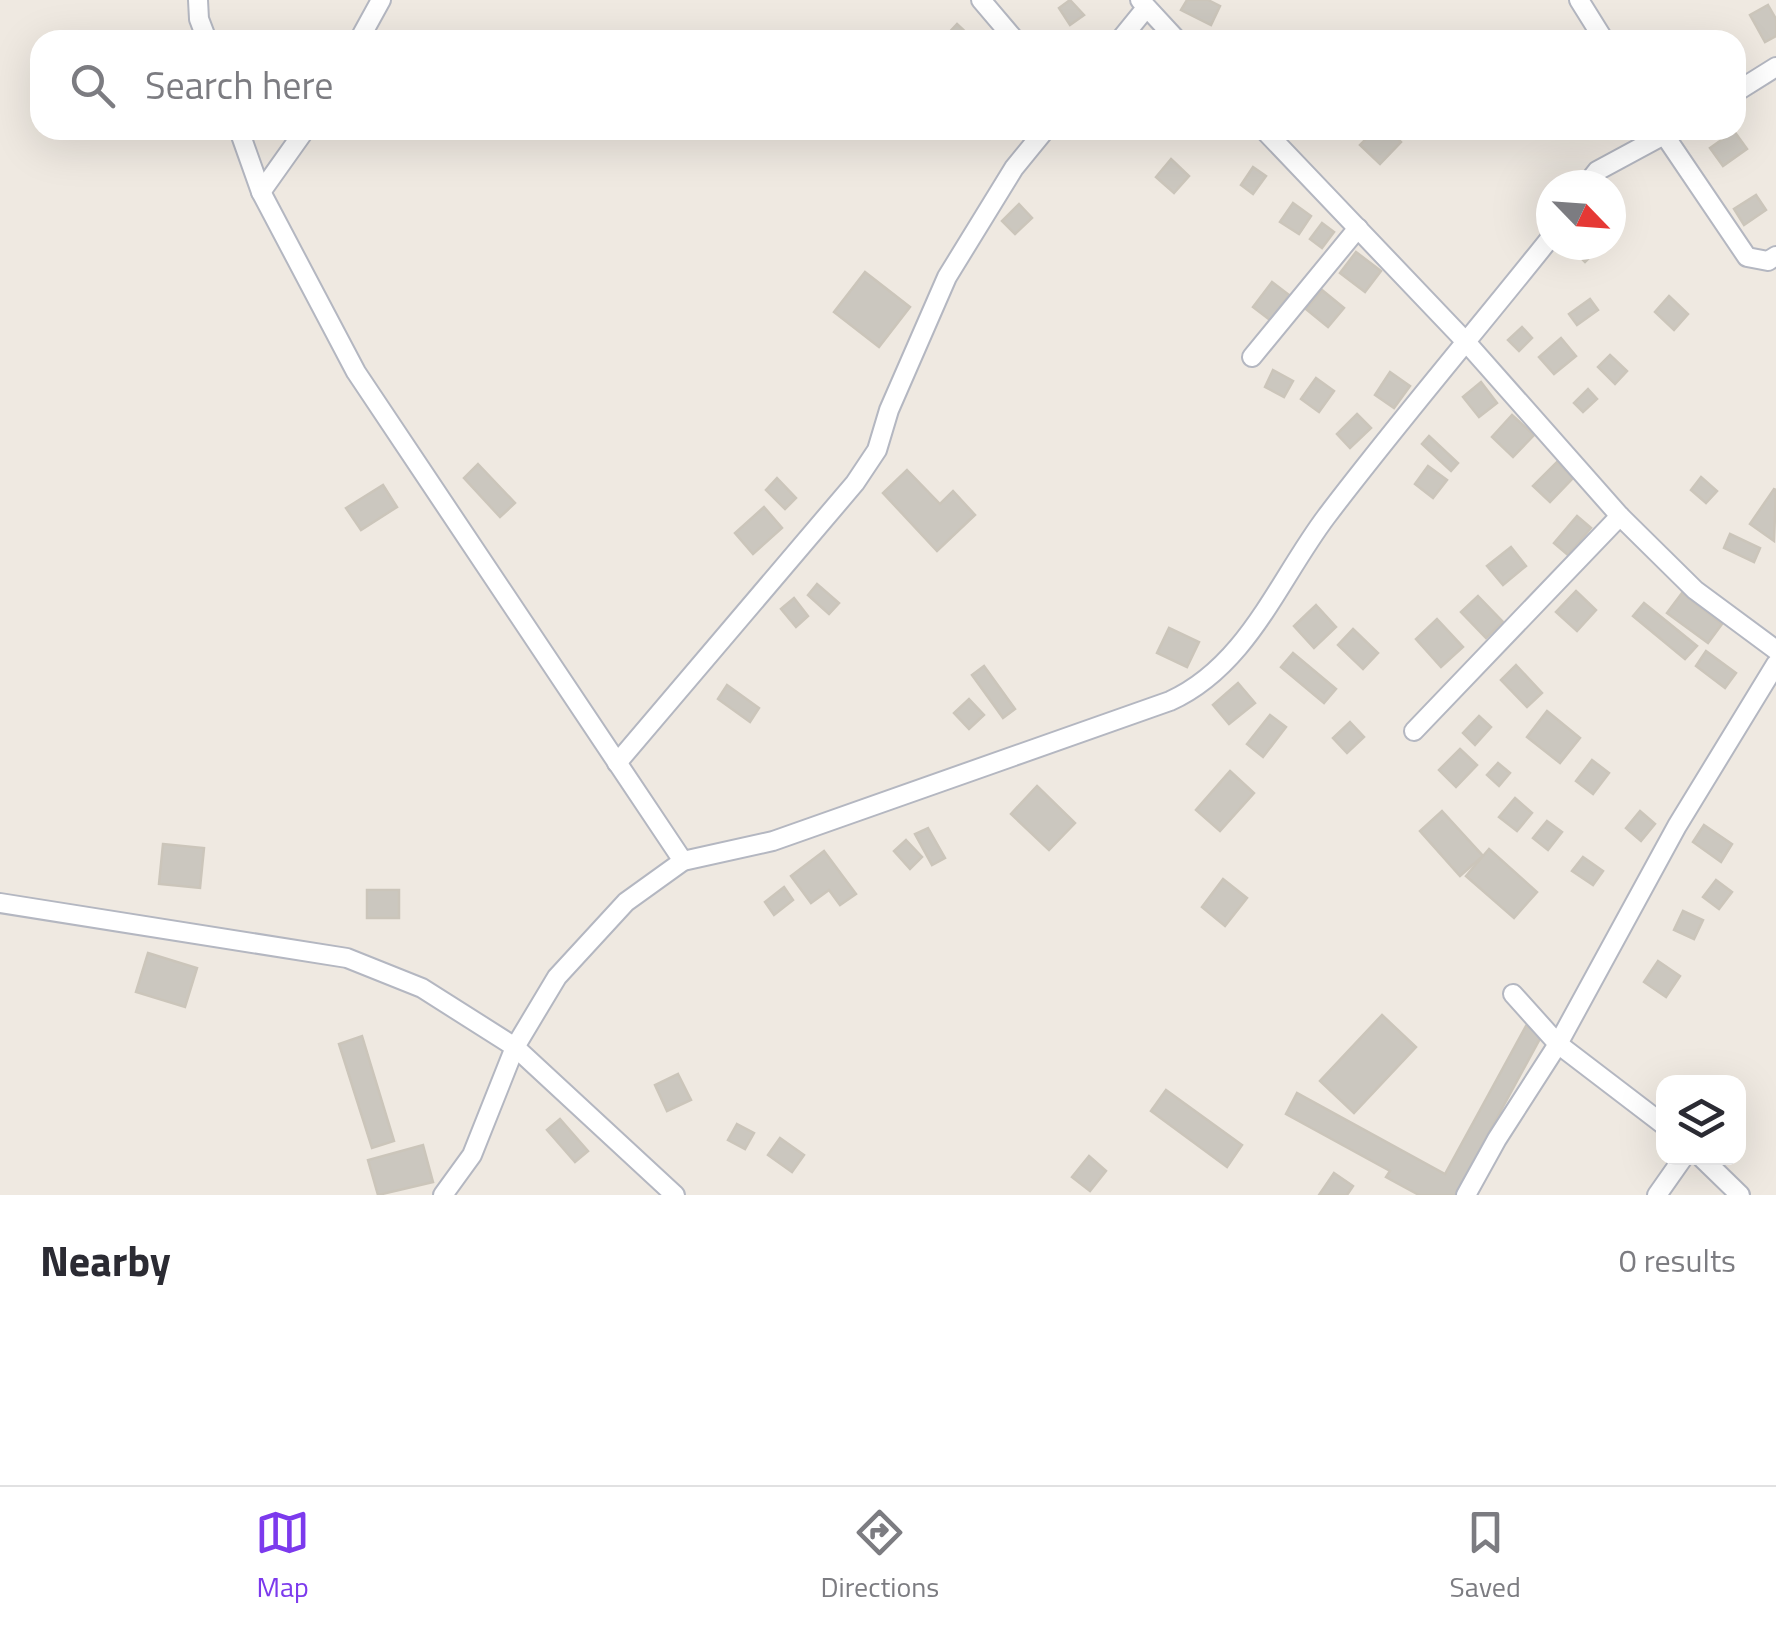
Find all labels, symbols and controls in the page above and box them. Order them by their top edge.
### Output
search box [30,30,1746,140]
text: Search here [145,56,333,114]
icon: search [65,58,120,113]
north arrow [1536,170,1626,260]
map controls [1656,1075,1746,1165]
button: layers [1656,1075,1746,1165]
text: Nearby [40,1228,171,1292]
text: 0 results [1619,1236,1736,1284]
tab: Map [255,1505,310,1608]
tab: Directions [820,1505,939,1608]
tab: Saved [1450,1505,1521,1608]

